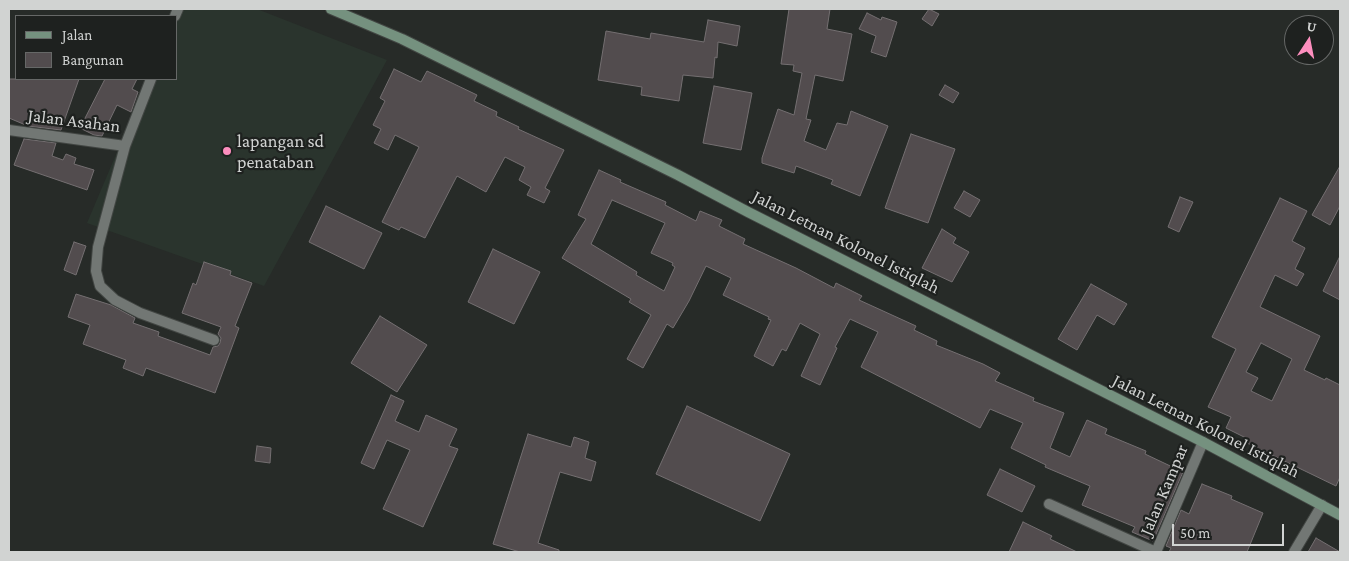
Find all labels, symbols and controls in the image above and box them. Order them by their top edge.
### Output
legend [15,15,178,80]
north arrow [1284,15,1334,65]
text: U [1305,17,1318,35]
text: Jalan [62,27,92,43]
text: Bangunan [62,52,123,68]
street label: Jalan Asahan [27,105,121,137]
place label: lapangan sd penataban [237,130,324,172]
marker: lapangan sd penataban [221,145,233,157]
street label: Jalan Letnan Kolonel Istiqlah [749,185,943,299]
street label: Jalan Letnan Kolonel Istiqlah [1109,369,1303,483]
street label: Jalan Kampar [1135,441,1193,539]
scale bar [1174,514,1286,546]
text: 50 m [1180,525,1210,541]

